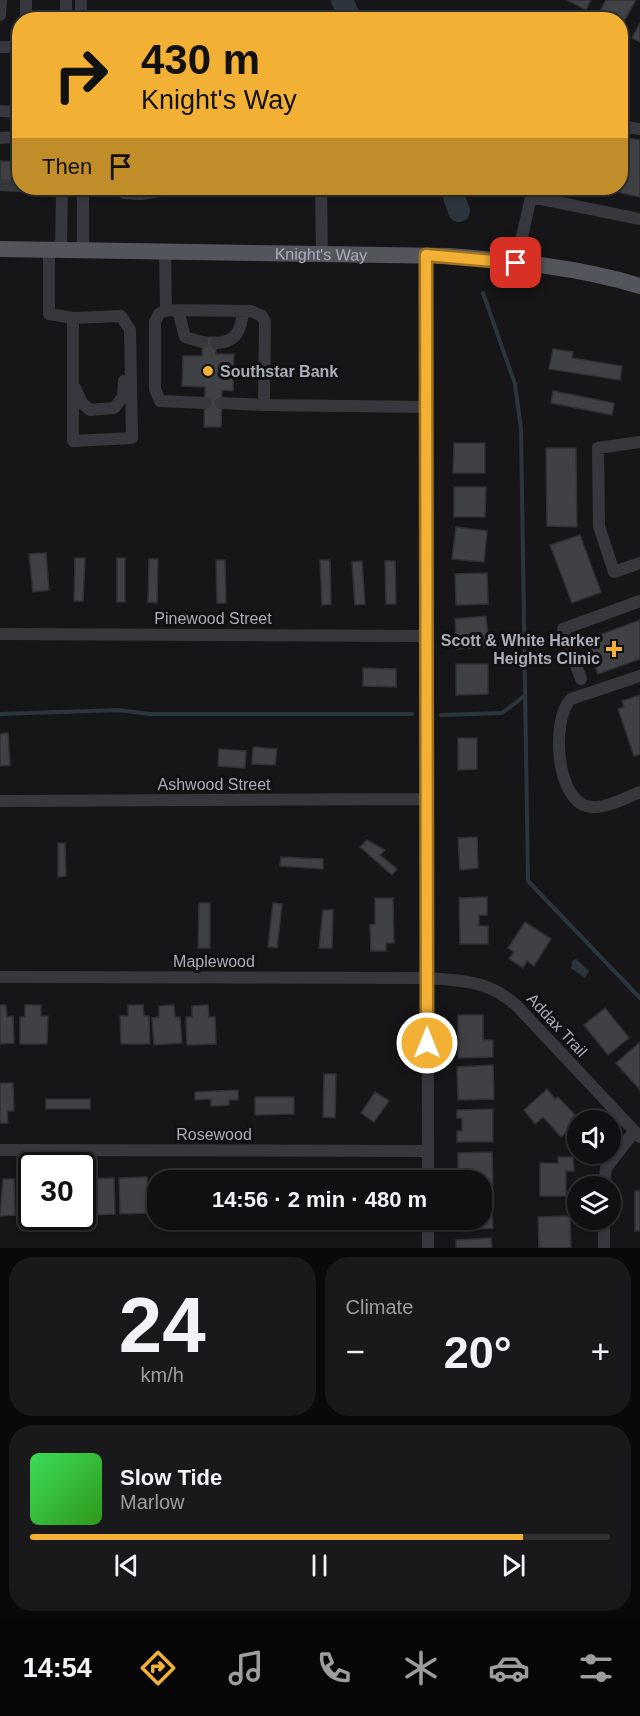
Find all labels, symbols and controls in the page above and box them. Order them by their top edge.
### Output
icon: right [42,36,120,114]
text: 430 m [141,36,260,83]
text: Knight's Way [141,85,297,115]
icon: arrive [104,150,137,183]
text: Then [42,154,92,179]
pin [490,237,541,288]
street label: Knight's Way [275,245,367,263]
icon: arrive [499,246,532,279]
place label: Southstar Bank [220,363,338,380]
marker: Southstar Bank [201,364,215,378]
street label: Pinewood Street [154,610,272,627]
place label: Scott & White Harker Heights Clinic [441,632,600,667]
marker: Scott & White Harker Heights Clinic [605,640,623,658]
street label: Ashwood Street [158,776,271,793]
street label: Maplewood [173,953,255,970]
street label: Addax Trail [523,990,591,1060]
position arrow [395,1011,459,1075]
map controls [567,1110,621,1230]
button: sound [567,1110,621,1164]
street label: Rosewood [176,1126,252,1143]
speed limit sign: 30 [18,1152,96,1230]
button: layers [567,1176,621,1230]
text: 14:56 · 2 min · 480 m [212,1187,427,1212]
text: 24 [119,1281,206,1369]
text: Climate [346,1296,413,1318]
text: 20° [444,1327,512,1378]
text: − [346,1333,365,1370]
text: + [591,1333,610,1370]
text: km/h [141,1364,184,1386]
text: Slow Tide [120,1465,222,1490]
text: Marlow [120,1491,184,1513]
icon: previous [110,1549,143,1582]
icon: pause [303,1549,336,1582]
icon: next [497,1549,530,1582]
icon: directions [137,1647,179,1689]
icon: music [225,1647,267,1689]
icon: phone [313,1647,355,1689]
icon: climate [400,1647,442,1689]
icon: car [488,1647,530,1689]
icon: filters [575,1647,617,1689]
text: 14:54 [23,1653,92,1683]

